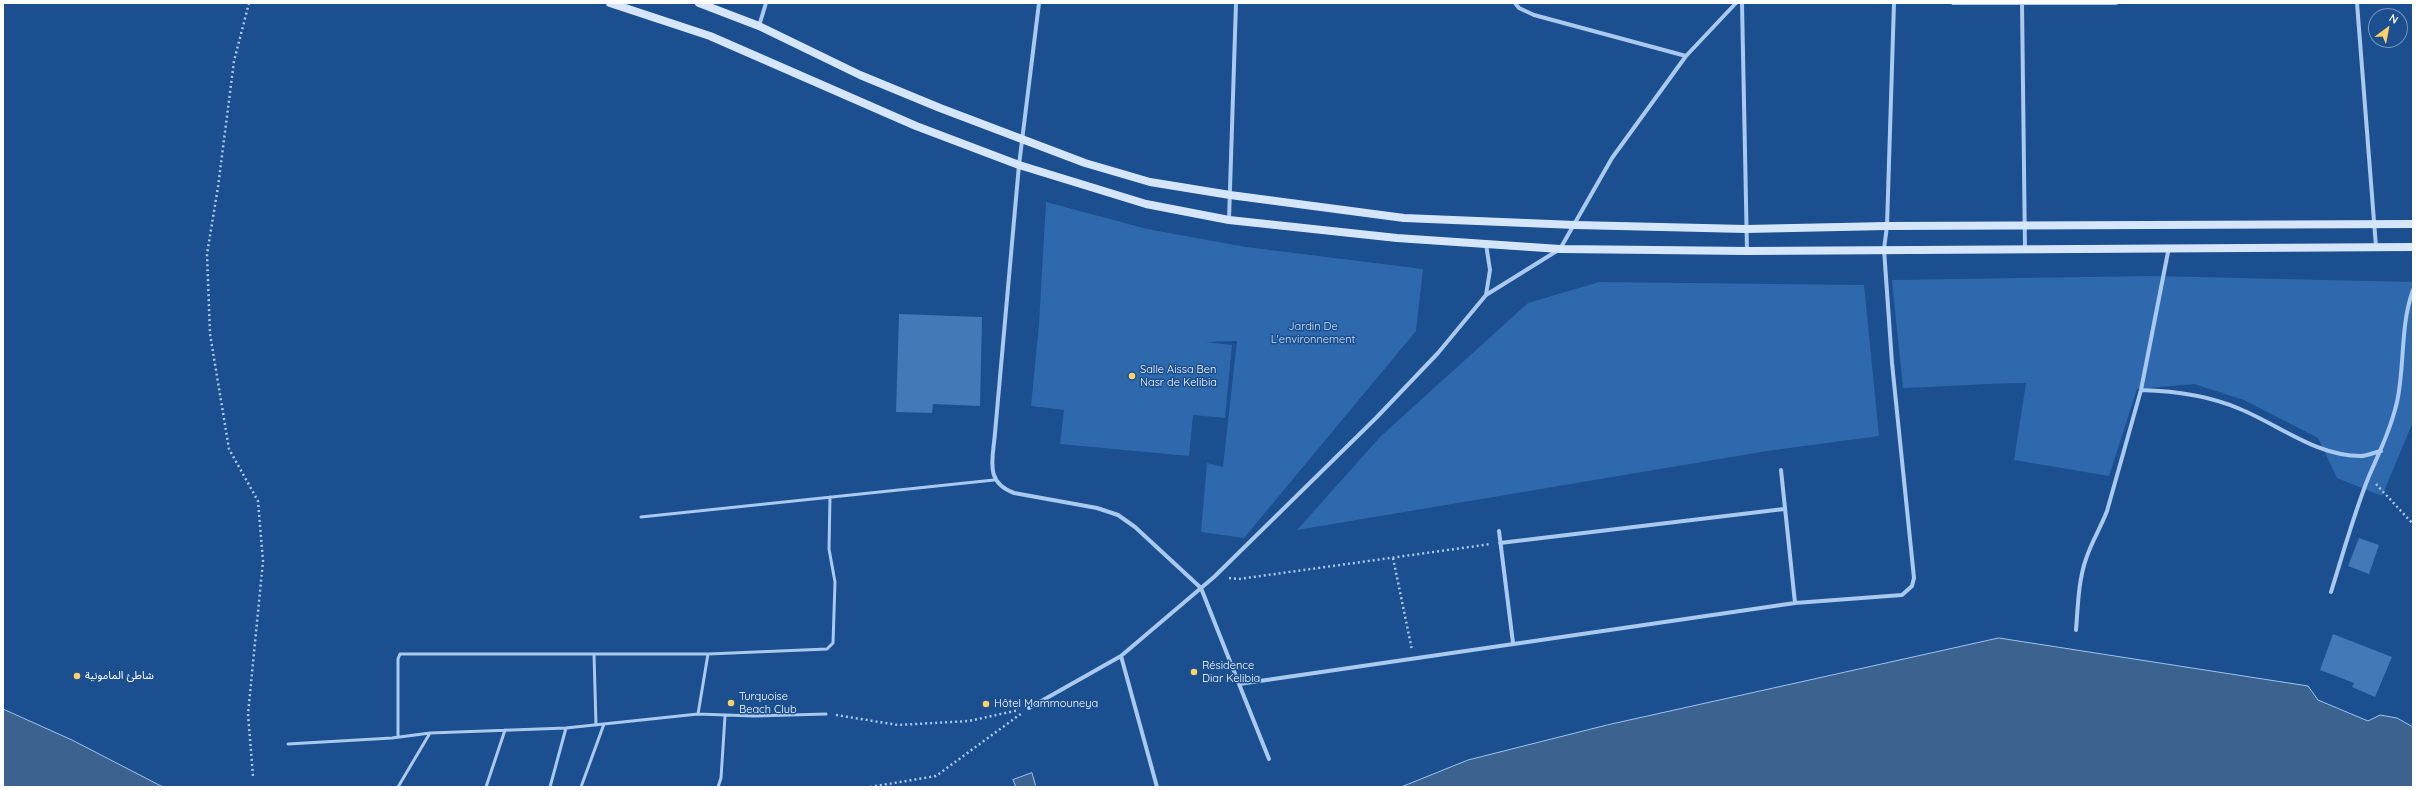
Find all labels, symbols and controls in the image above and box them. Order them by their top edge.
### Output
north arrow [2368,8,2408,48]
text: N [2387,11,2401,27]
park label: Jardin De L'environnement [1271,320,1355,346]
place label: Salle Aissa Ben Nasr de Kelibia [1140,363,1217,389]
marker: Salle Aissa Ben Nasr de Kelibia [1127,371,1137,381]
place label: Résidence Diar Kelibia [1202,659,1260,685]
marker: Résidence Diar Kelibia [1189,667,1199,677]
place label: شاطئ المامونية [85,669,154,683]
marker: شاطئ المامونية [72,671,82,681]
place label: Turquoise Beach Club [739,690,797,716]
place label: Hôtel Mammouneya [994,697,1098,711]
marker: Turquoise Beach Club [726,698,736,708]
marker: Hôtel Mammouneya [981,699,991,709]

